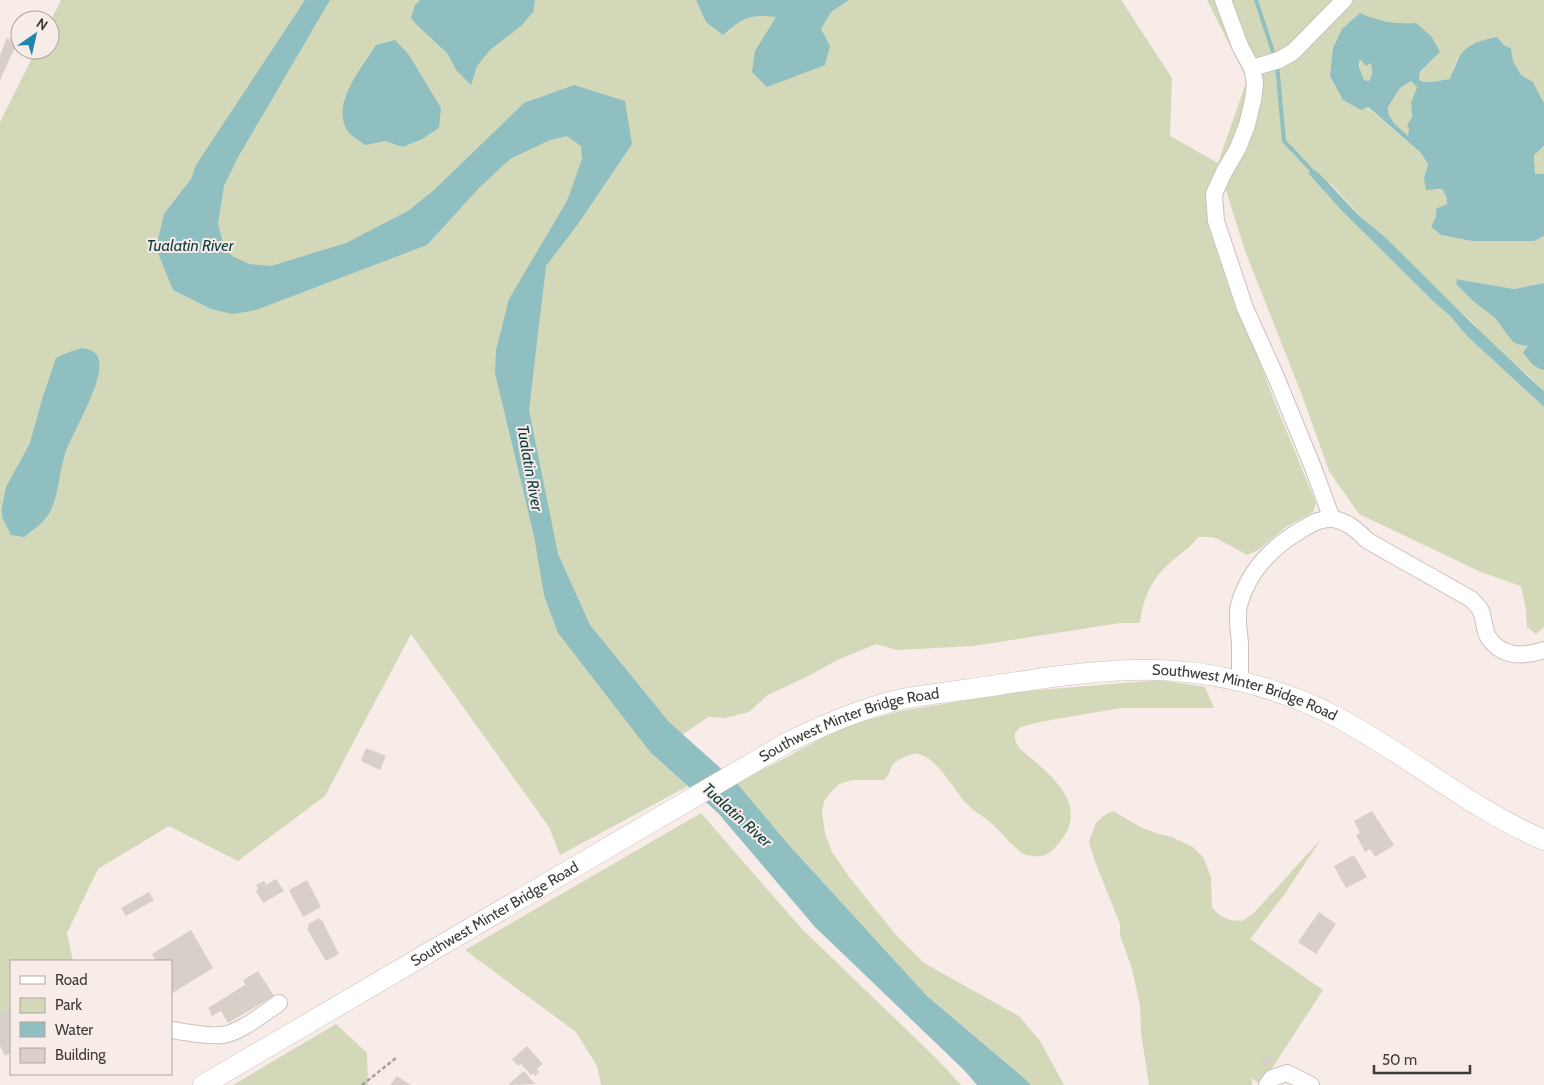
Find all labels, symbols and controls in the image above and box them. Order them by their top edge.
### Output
north arrow [10,10,60,60]
text: N [33,14,51,34]
water label: Tualatin River [146,236,235,255]
water label: Tualatin River [513,423,547,514]
street label: Southwest Minter Bridge Road [1152,661,1340,725]
street label: Southwest Minter Bridge Road [756,684,940,766]
water label: Tualatin River [698,779,777,852]
street label: Southwest Minter Bridge Road [407,858,582,970]
legend [10,960,172,1075]
text: Road [55,971,88,989]
text: Park [55,996,82,1014]
text: Water [55,1021,93,1039]
scale bar [1374,1042,1470,1074]
text: Building [55,1046,106,1064]
text: 50 m [1382,1051,1417,1069]

